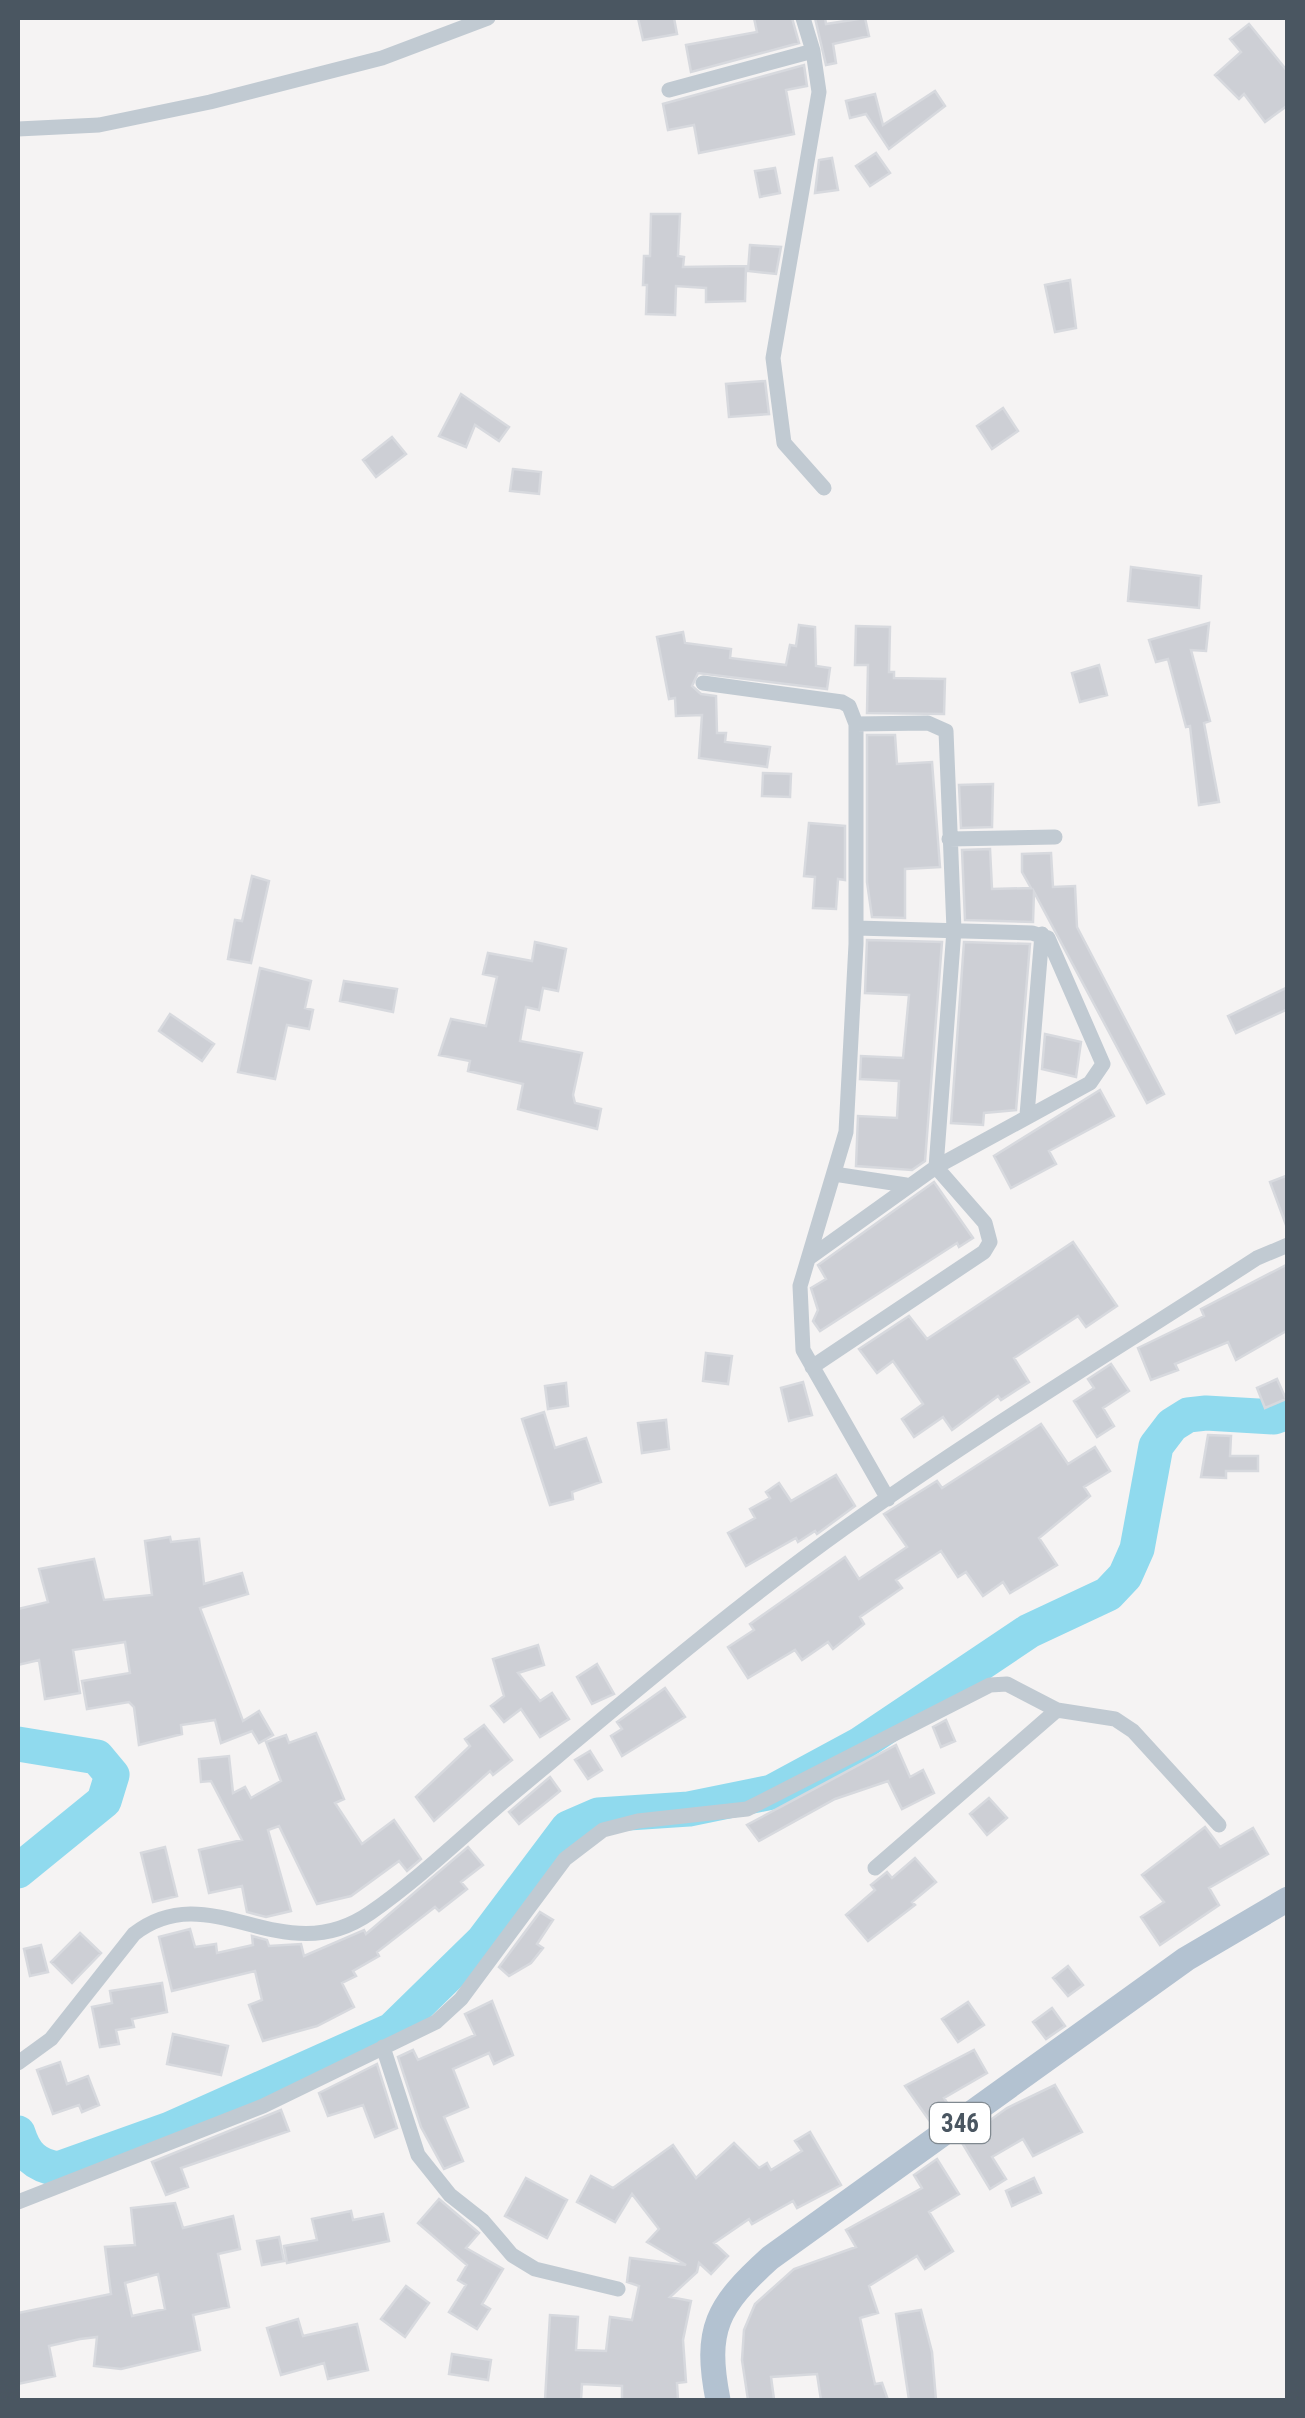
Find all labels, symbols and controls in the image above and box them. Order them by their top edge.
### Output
road number: 346 [930,2103,990,2143]

